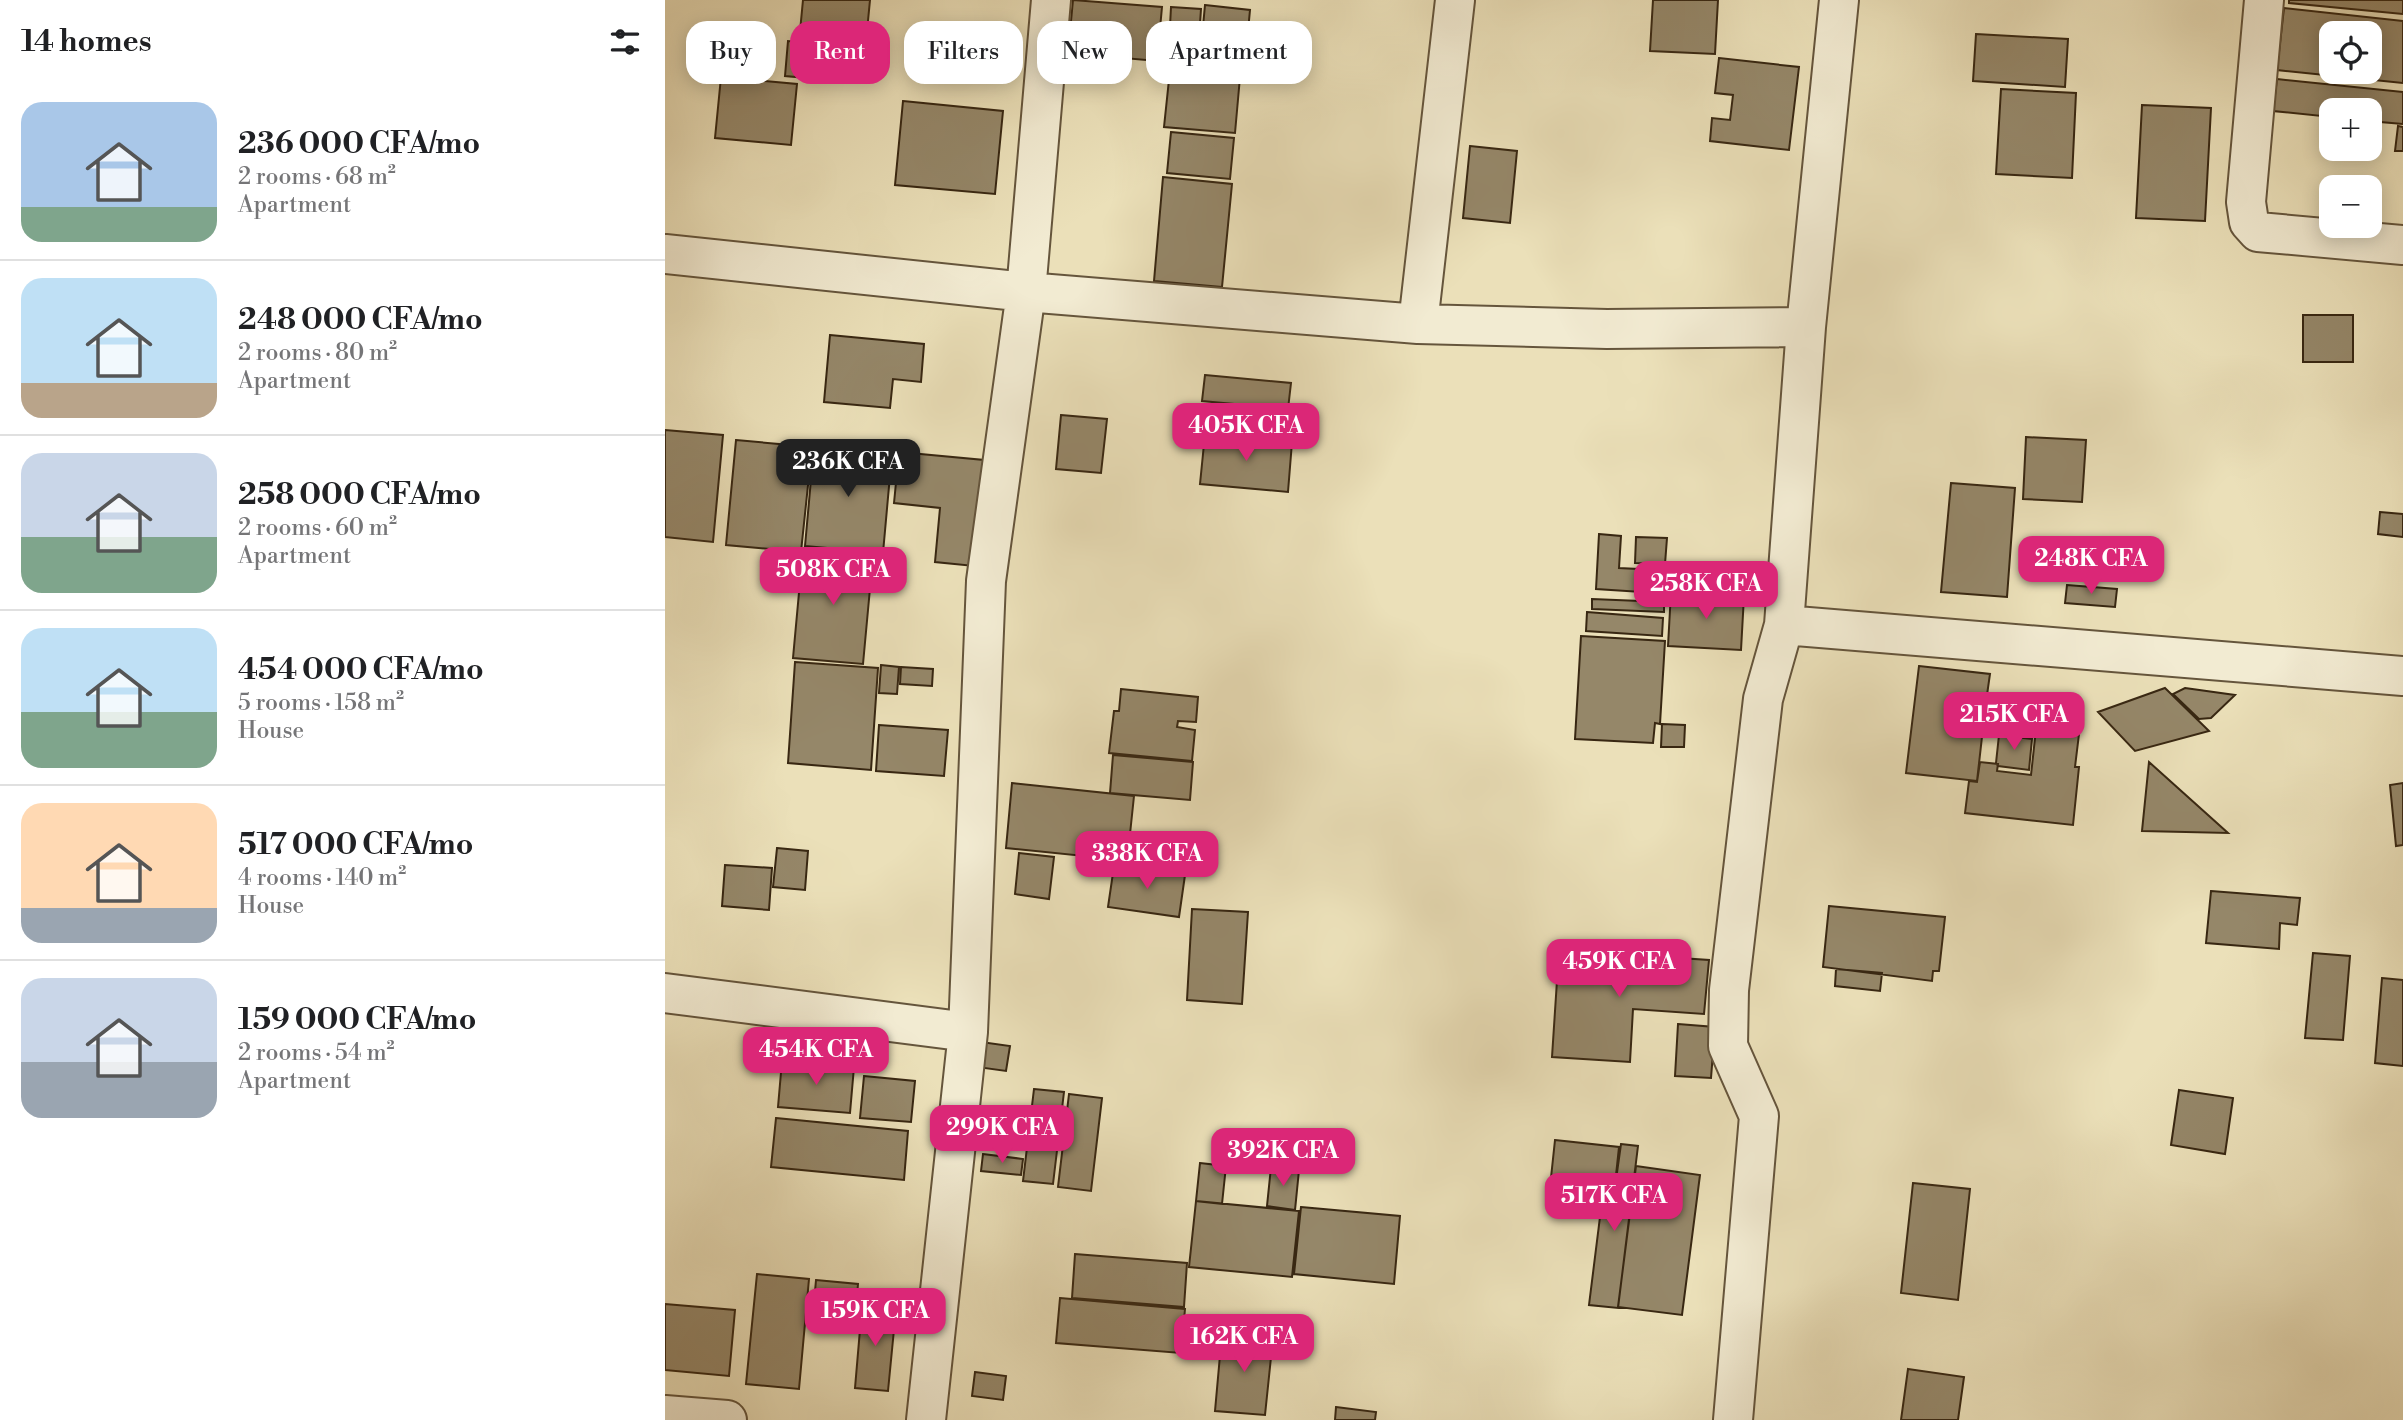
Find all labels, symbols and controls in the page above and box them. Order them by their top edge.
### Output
chip: Buy [686,21,776,84]
chip: Rent [790,21,890,84]
chip: Filters [904,21,1023,84]
chip: New [1037,21,1132,84]
chip: Apartment [1146,21,1312,84]
map controls [2319,21,2382,238]
button: locate [2319,21,2382,84]
text: 14 homes [21,23,152,61]
icon: filters [606,23,644,61]
button: + [2319,98,2382,161]
text: 236 000 CFA/mo [238,125,480,163]
icon: home [77,130,161,214]
text: 2 rooms · 68 m² [238,163,396,191]
button: − [2319,175,2382,238]
text: Apartment [238,191,351,219]
text: 248 000 CFA/mo [238,301,483,339]
icon: home [77,306,161,390]
text: 2 rooms · 80 m² [238,339,397,367]
text: Apartment [238,367,351,395]
pin: 405K CFA [1174,404,1318,463]
text: 405K CFA [1188,412,1304,440]
pin: 236K CFA [776,440,920,499]
text: 236K CFA [792,448,904,476]
text: 258 000 CFA/mo [238,476,481,514]
icon: home [77,481,161,565]
text: 2 rooms · 60 m² [238,514,397,542]
pin: 248K CFA [2019,536,2163,596]
text: Apartment [238,542,351,570]
text: 248K CFA [2034,545,2148,573]
pin: 508K CFA [761,548,905,607]
text: 508K CFA [776,556,890,584]
pin: 258K CFA [1634,562,1778,621]
text: 258K CFA [1650,570,1762,598]
text: 454 000 CFA/mo [238,651,484,689]
icon: home [77,656,161,740]
text: 5 rooms · 158 m² [238,689,404,717]
pin: 215K CFA [1942,692,2086,752]
text: 215K CFA [1960,701,2068,729]
text: House [238,717,304,745]
text: 517 000 CFA/mo [238,826,473,864]
icon: home [77,831,161,915]
pin: 338K CFA [1075,832,1219,891]
text: 338K CFA [1091,840,1203,868]
text: 4 rooms · 140 m² [238,864,406,892]
text: House [238,892,304,920]
pin: 459K CFA [1547,940,1691,999]
text: 459K CFA [1562,948,1676,976]
text: 159 000 CFA/mo [238,1001,476,1039]
icon: home [77,1006,161,1090]
pin: 454K CFA [744,1028,888,1087]
text: 454K CFA [759,1036,873,1064]
text: 2 rooms · 54 m² [238,1039,395,1067]
text: Apartment [238,1067,351,1095]
pin: 299K CFA [930,1106,1074,1165]
text: 299K CFA [946,1114,1058,1142]
pin: 392K CFA [1211,1128,1355,1188]
text: 392K CFA [1227,1137,1339,1165]
pin: 517K CFA [1542,1174,1686,1233]
text: 517K CFA [1561,1182,1667,1210]
pin: 159K CFA [803,1288,947,1348]
text: 159K CFA [821,1297,929,1325]
pin: 162K CFA [1172,1314,1316,1374]
text: 162K CFA [1190,1323,1298,1351]

